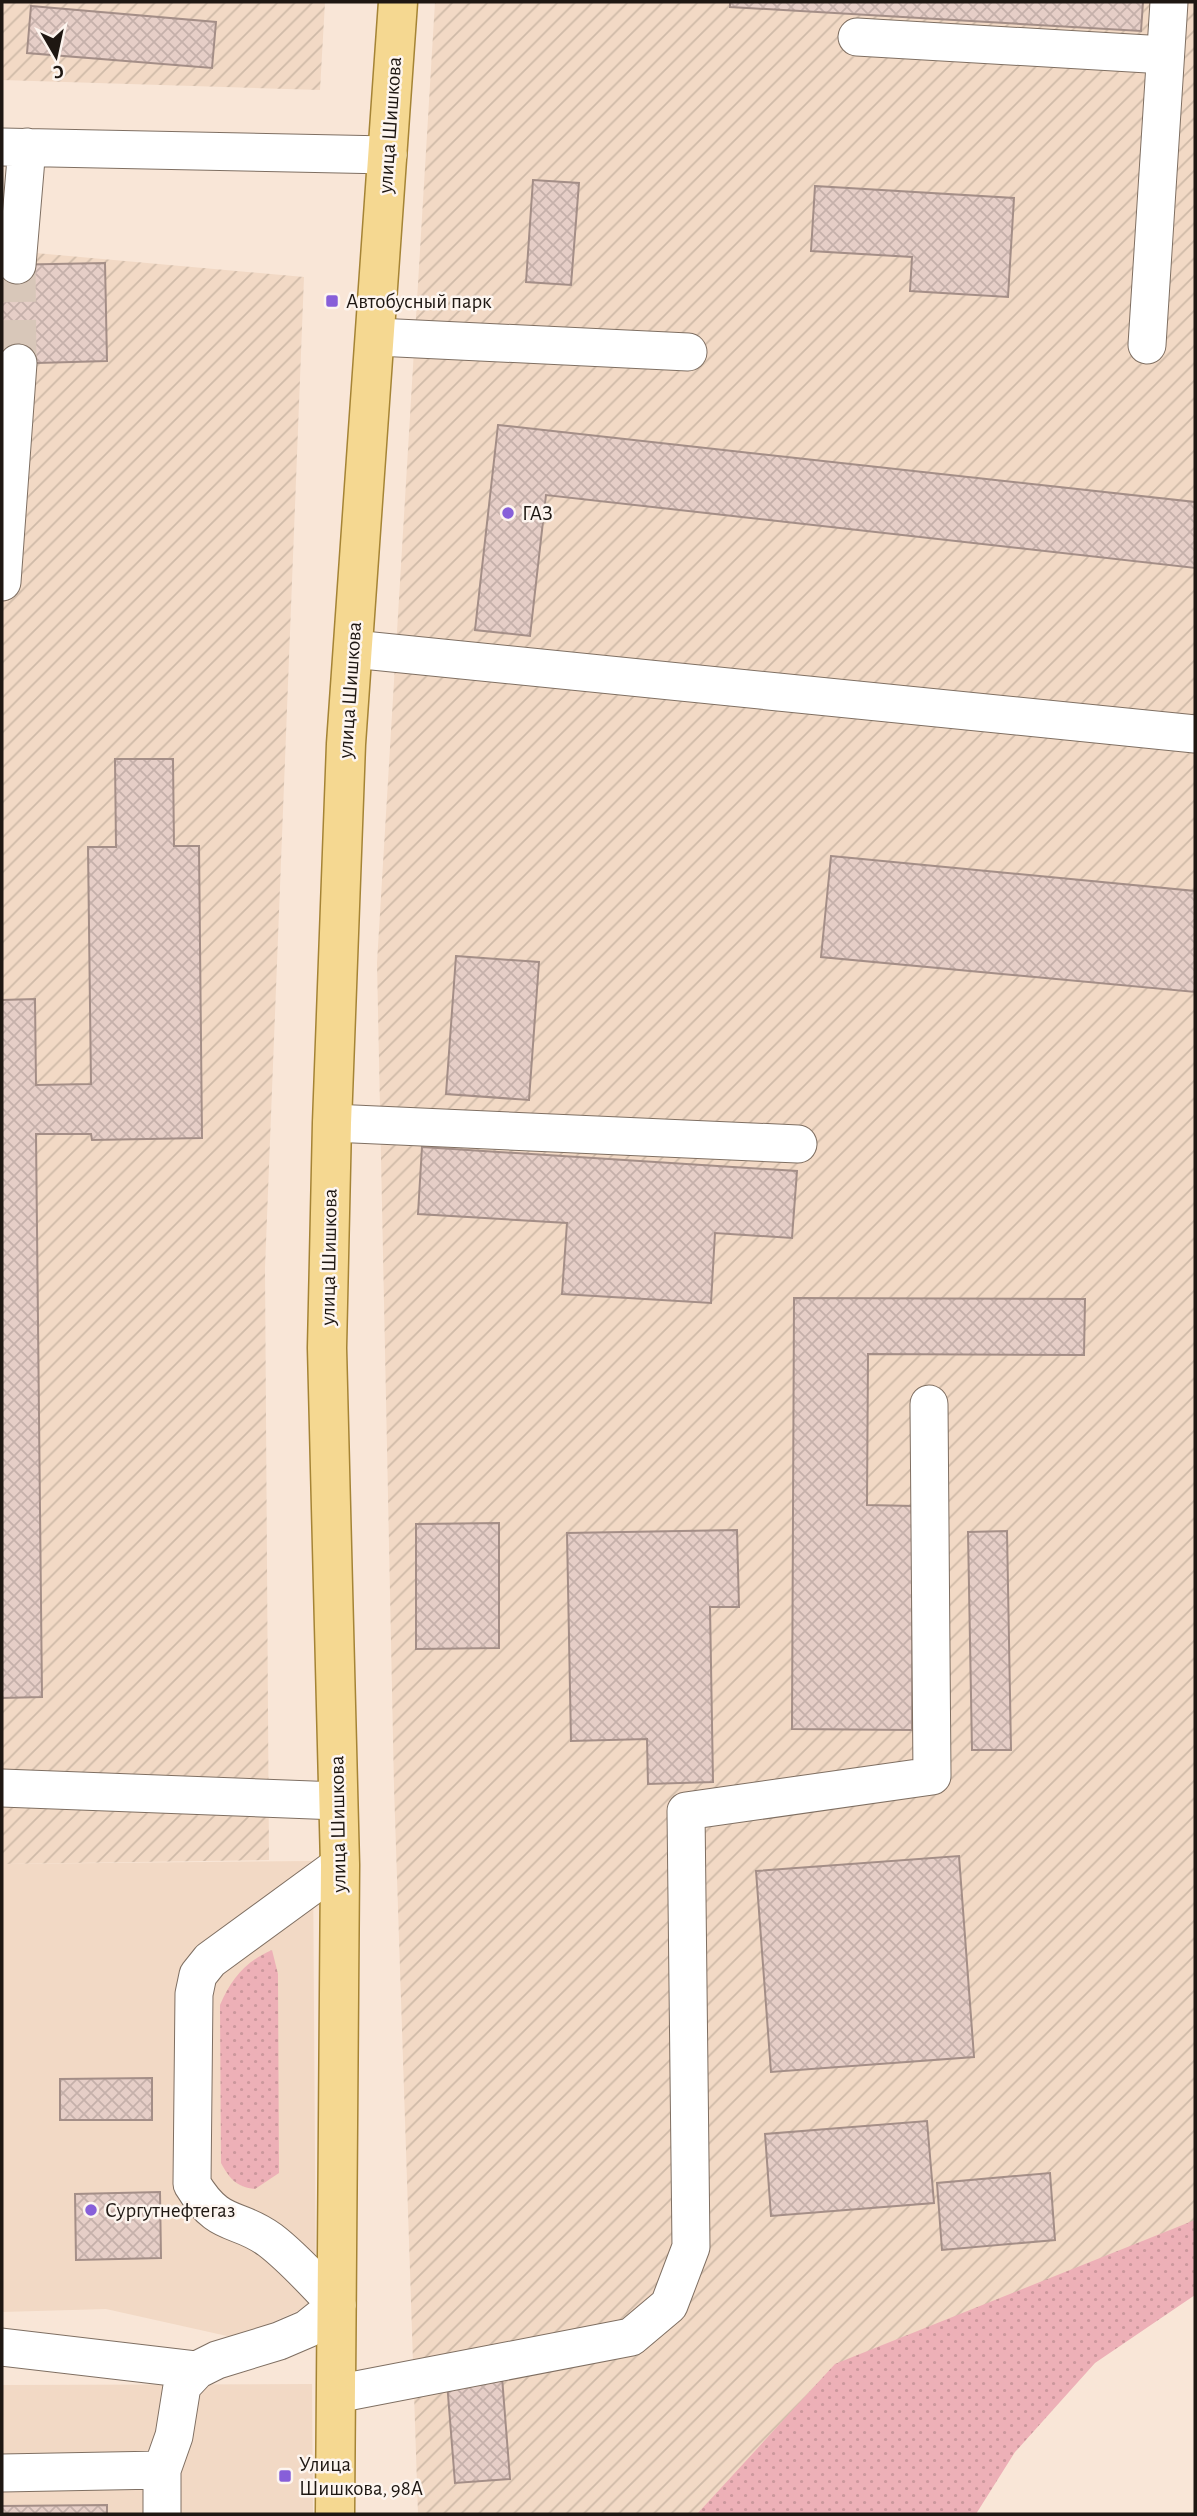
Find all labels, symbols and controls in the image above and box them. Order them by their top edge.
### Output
north arrow [21,21,91,91]
street label: улица Шишкова [375,56,405,195]
text: С [52,61,65,82]
place label: Автобусный парк [346,291,492,312]
marker: Автобусный парк [324,293,340,309]
place label: ГАЗ [522,503,553,524]
marker: ГАЗ [500,505,516,521]
street label: улица Шишкова [335,621,365,760]
street label: улица Шишкова [317,1188,341,1327]
street label: улица Шишкова [326,1755,350,1894]
place label: Сургутнефтегаз [105,2200,235,2221]
marker: Сургутнефтегаз [83,2202,99,2218]
place label: Улица Шишкова, 98А [299,2454,423,2499]
marker: Улица Шишкова, 98А [277,2468,293,2484]

